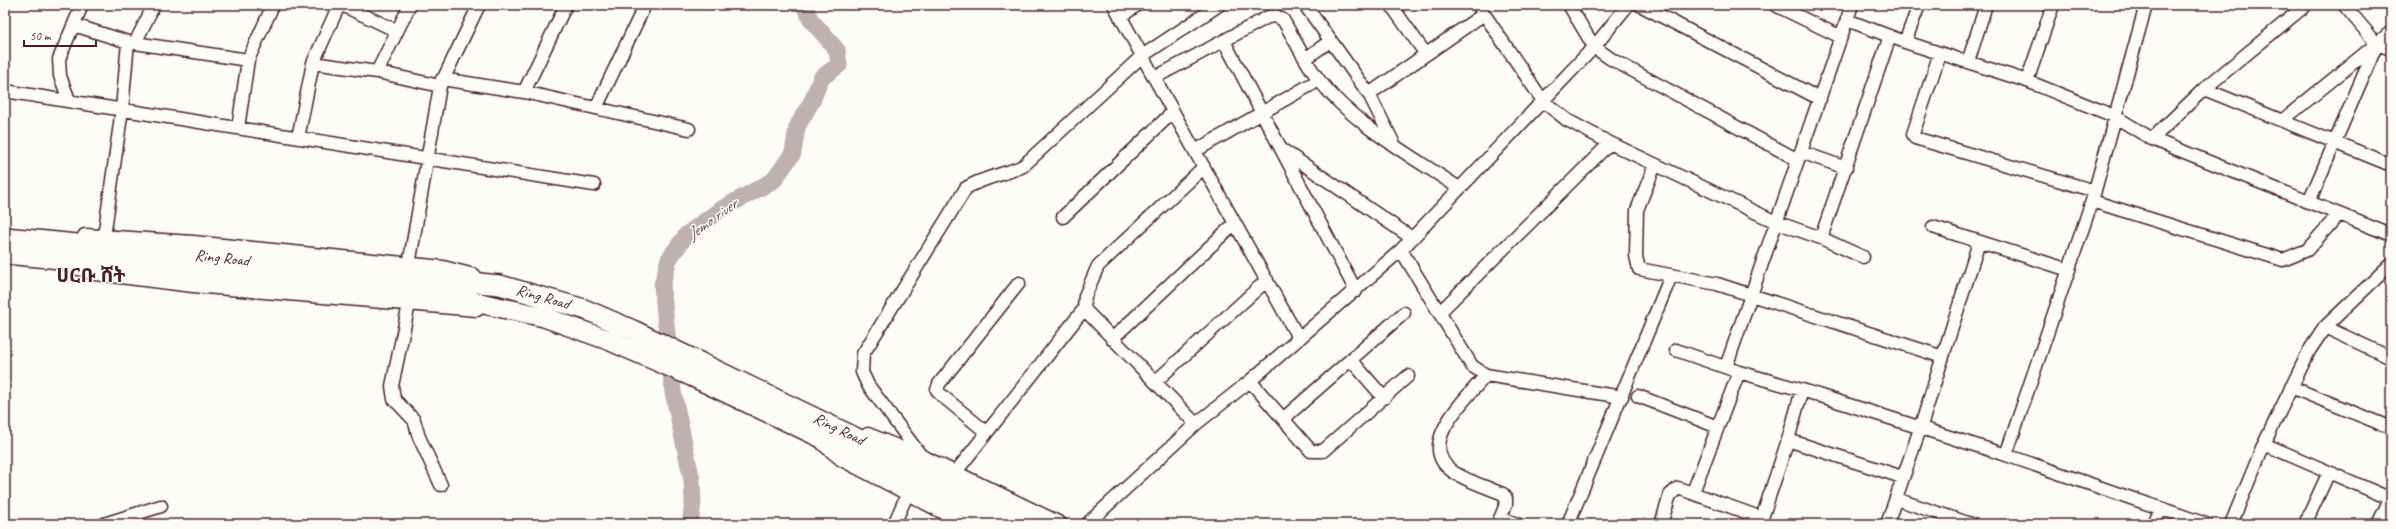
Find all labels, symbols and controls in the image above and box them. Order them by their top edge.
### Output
scale bar [24,22,96,48]
text: 50 m [30,28,52,44]
water label: Jemo river [681,192,743,245]
street label: Ring Road [194,245,253,271]
district label: ሀርቡ ሸት [56,263,126,288]
street label: Ring Road [514,280,575,315]
street label: Ring Road [810,408,870,451]

